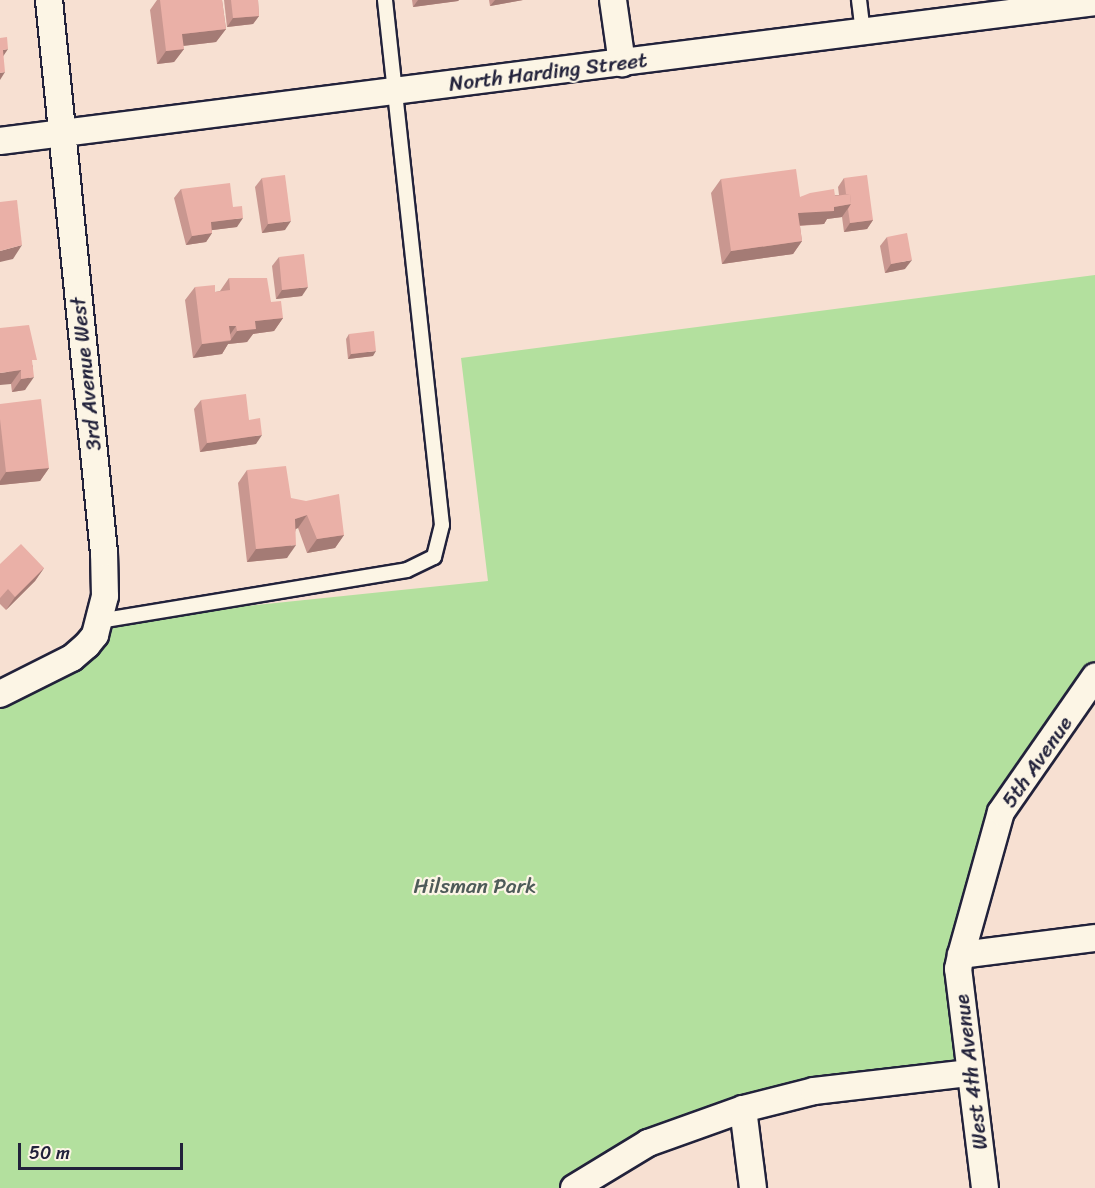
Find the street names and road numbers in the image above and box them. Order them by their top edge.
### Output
street label: North Harding Street [448,47,648,97]
street label: 3rd Avenue West [65,296,107,452]
street label: 5th Avenue [996,712,1078,812]
street label: West 4th Avenue [949,993,993,1151]

